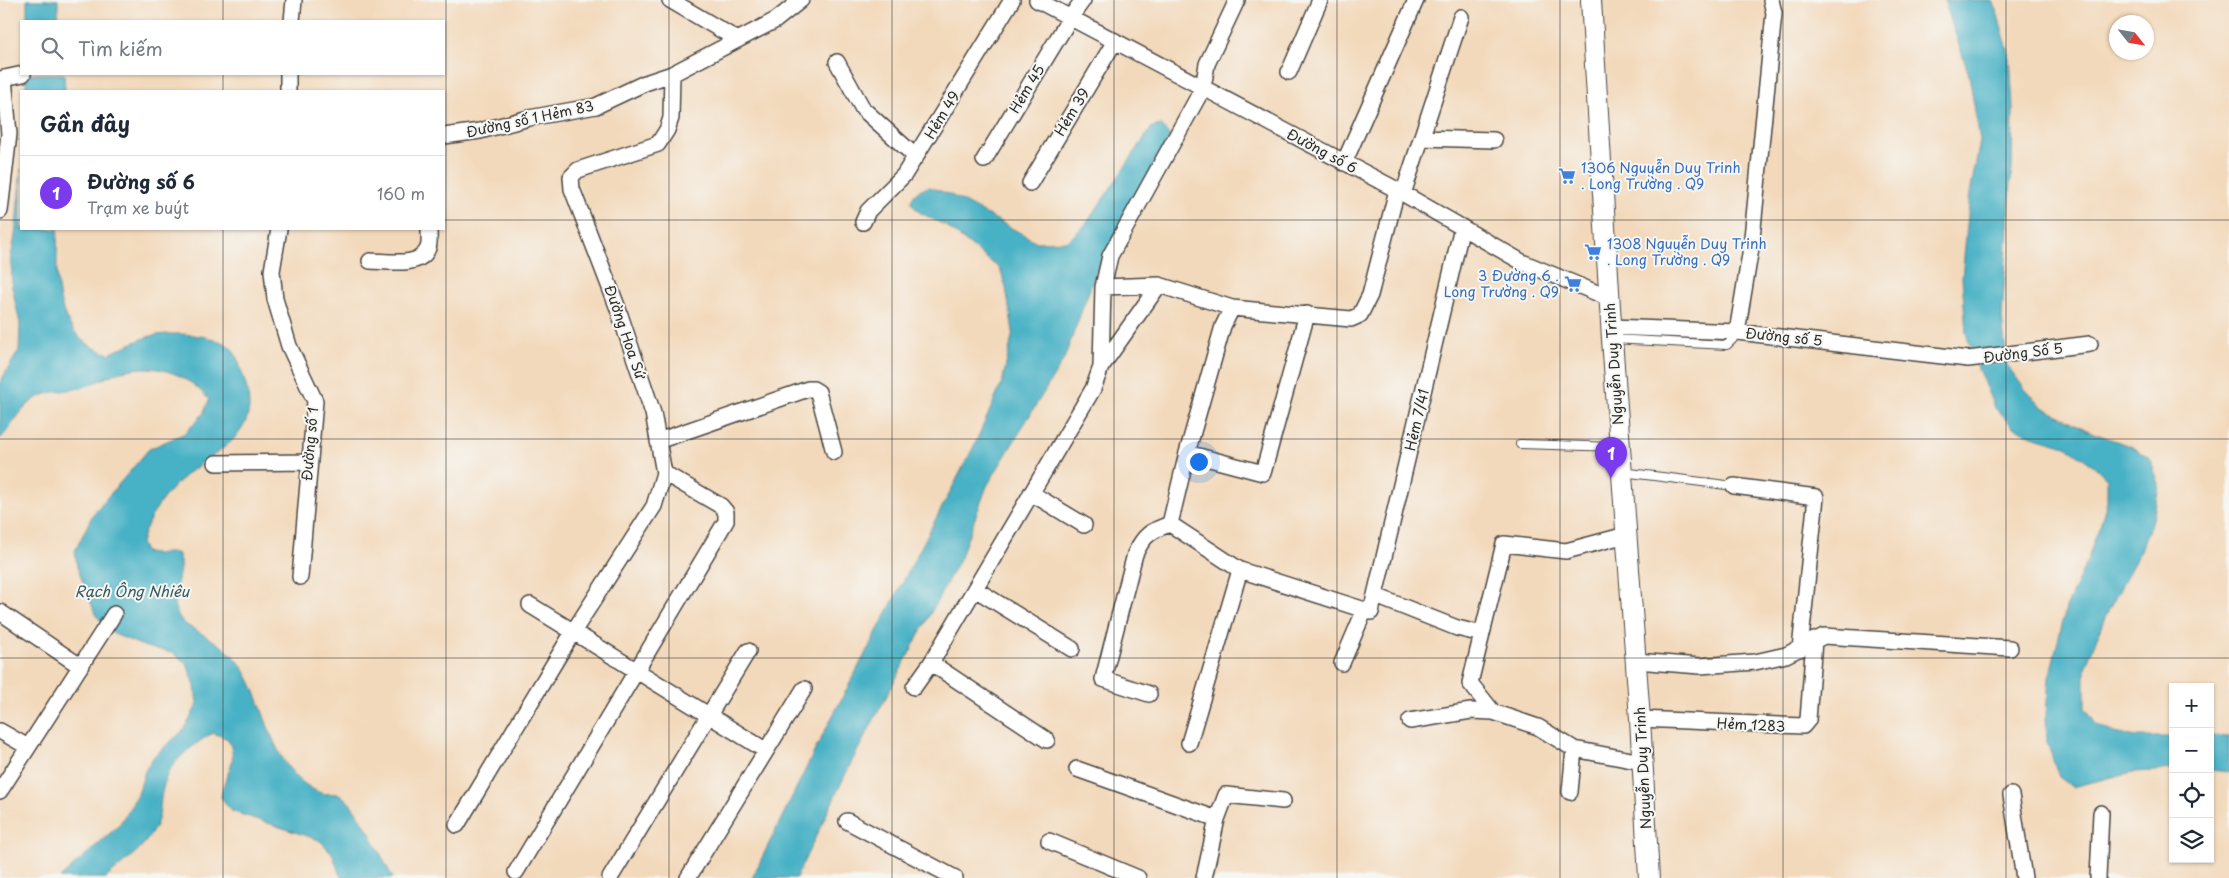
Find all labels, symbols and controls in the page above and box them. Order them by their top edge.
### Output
north arrow [2109,15,2154,60]
search box [20,20,445,75]
icon: search [38,34,66,62]
text: Tìm kiếm [78,34,163,62]
street label: Hẻm 45 [1004,60,1049,117]
street label: Hẻm 39 [1049,84,1094,140]
street label: Hẻm 49 [919,87,964,143]
street label: Đường số 1 Hẻm 83 [464,95,596,142]
text: Gần đây [40,107,130,139]
street label: Đường số 6 [1283,123,1361,178]
place label: 1306 Nguyễn Duy Trinh . Long Trường . Q9 [1581,157,1741,194]
supermarket icon: 1306 Nguyễn Duy Trinh . Long Trường . Q9 [1557,166,1577,186]
text: Đường số 6 [87,167,195,195]
text: 1 [52,181,60,205]
text: 160 m [377,181,425,205]
text: Trạm xe buýt [87,195,189,219]
place label: 1308 Nguyễn Duy Trinh . Long Trường . Q9 [1607,233,1767,270]
supermarket icon: 1308 Nguyễn Duy Trinh . Long Trường . Q9 [1583,242,1603,262]
place label: 3 Đường 6 . Long Trường . Q9 [1444,265,1559,302]
supermarket icon: 3 Đường 6 . Long Trường . Q9 [1563,274,1583,294]
street label: Đường Hoa Sứ [600,282,652,383]
street label: Nguyễn Duy Trinh [1599,302,1628,426]
street label: Đường số 5 [1744,322,1824,351]
street label: Đường Số 5 [1982,337,2064,368]
street label: Hẻm 7/41 [1399,387,1434,453]
street label: Đường số 1 [296,406,323,482]
pin: 1 [1595,437,1627,478]
your location [1186,449,1212,475]
water label: Rạch Ông Nhiêu [75,579,191,602]
map controls [2169,683,2214,863]
button: + [2169,683,2214,728]
street label: Nguyễn Duy Trinh [1629,706,1656,830]
street label: Hẻm 1283 [1716,712,1786,737]
button: − [2169,728,2214,773]
button: locate [2169,773,2214,818]
button: layers [2169,818,2214,863]

